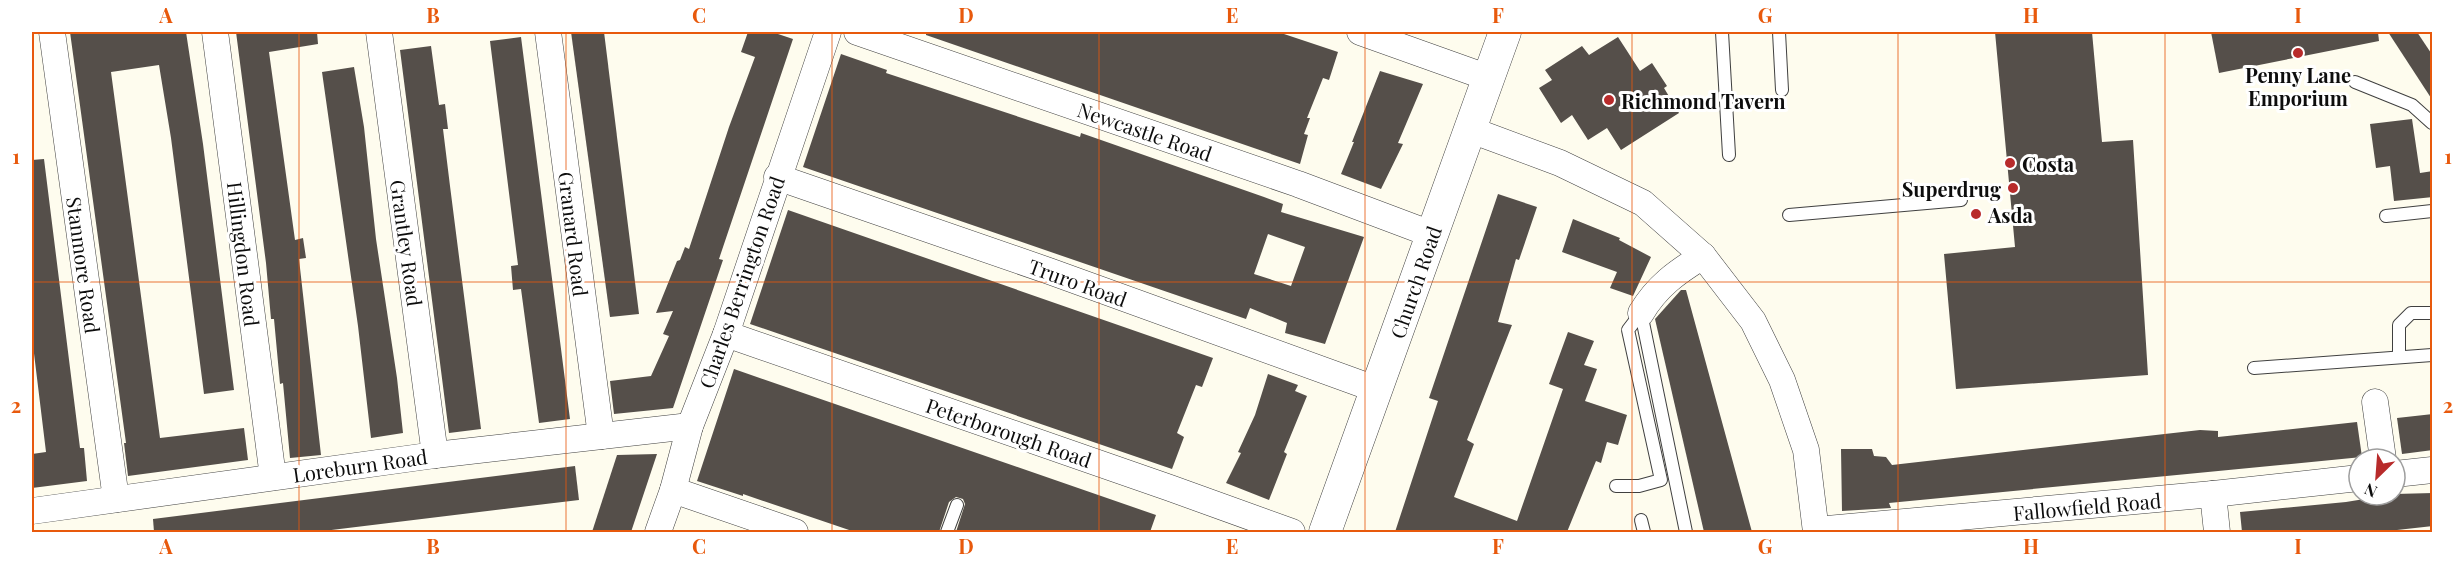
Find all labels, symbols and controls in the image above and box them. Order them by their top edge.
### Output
text: A [158,1,173,28]
text: B [426,1,440,28]
text: C [692,1,706,28]
text: D [958,1,974,28]
text: E [1226,1,1238,28]
text: F [1492,1,1504,28]
text: G [1758,1,1773,28]
text: H [2023,1,2039,28]
text: I [2294,1,2302,28]
marker: Penny Lane Emporium [2291,46,2305,60]
place label: Penny Lane Emporium [2245,61,2351,111]
place label: Richmond Tavern [1621,87,1786,114]
marker: Richmond Tavern [1602,93,1616,107]
street label: Newcastle Road [1074,95,1216,167]
text: 1 [12,142,20,169]
text: 1 [2444,142,2452,169]
place label: Costa [2022,150,2075,177]
marker: Costa [2003,156,2017,170]
street label: Granard Road [553,170,595,298]
street label: Charles Berrington Road [692,172,790,392]
place label: Superdrug [1902,175,2001,202]
street label: Grantley Road [385,178,429,308]
street label: Hillingdon Road [222,180,266,328]
marker: Superdrug [2006,181,2020,195]
street label: Stanmore Road [61,195,107,335]
place label: Asda [1987,201,2034,228]
marker: Asda [1969,207,1983,221]
street label: Church Road [1383,222,1447,342]
street label: Truro Road [1025,252,1131,312]
text: 2 [11,391,21,418]
street label: Peterborough Road [923,391,1096,473]
text: 2 [2443,391,2453,418]
street label: Loreburn Road [291,442,429,488]
north arrow [2347,447,2407,507]
text: N [2360,479,2380,503]
street label: Fallowfield Road [2012,486,2163,526]
text: A [158,532,173,559]
text: B [426,532,440,559]
text: C [692,532,706,559]
text: D [958,532,974,559]
text: E [1226,532,1238,559]
text: F [1492,532,1504,559]
text: G [1758,532,1773,559]
text: H [2023,532,2039,559]
text: I [2294,532,2302,559]

